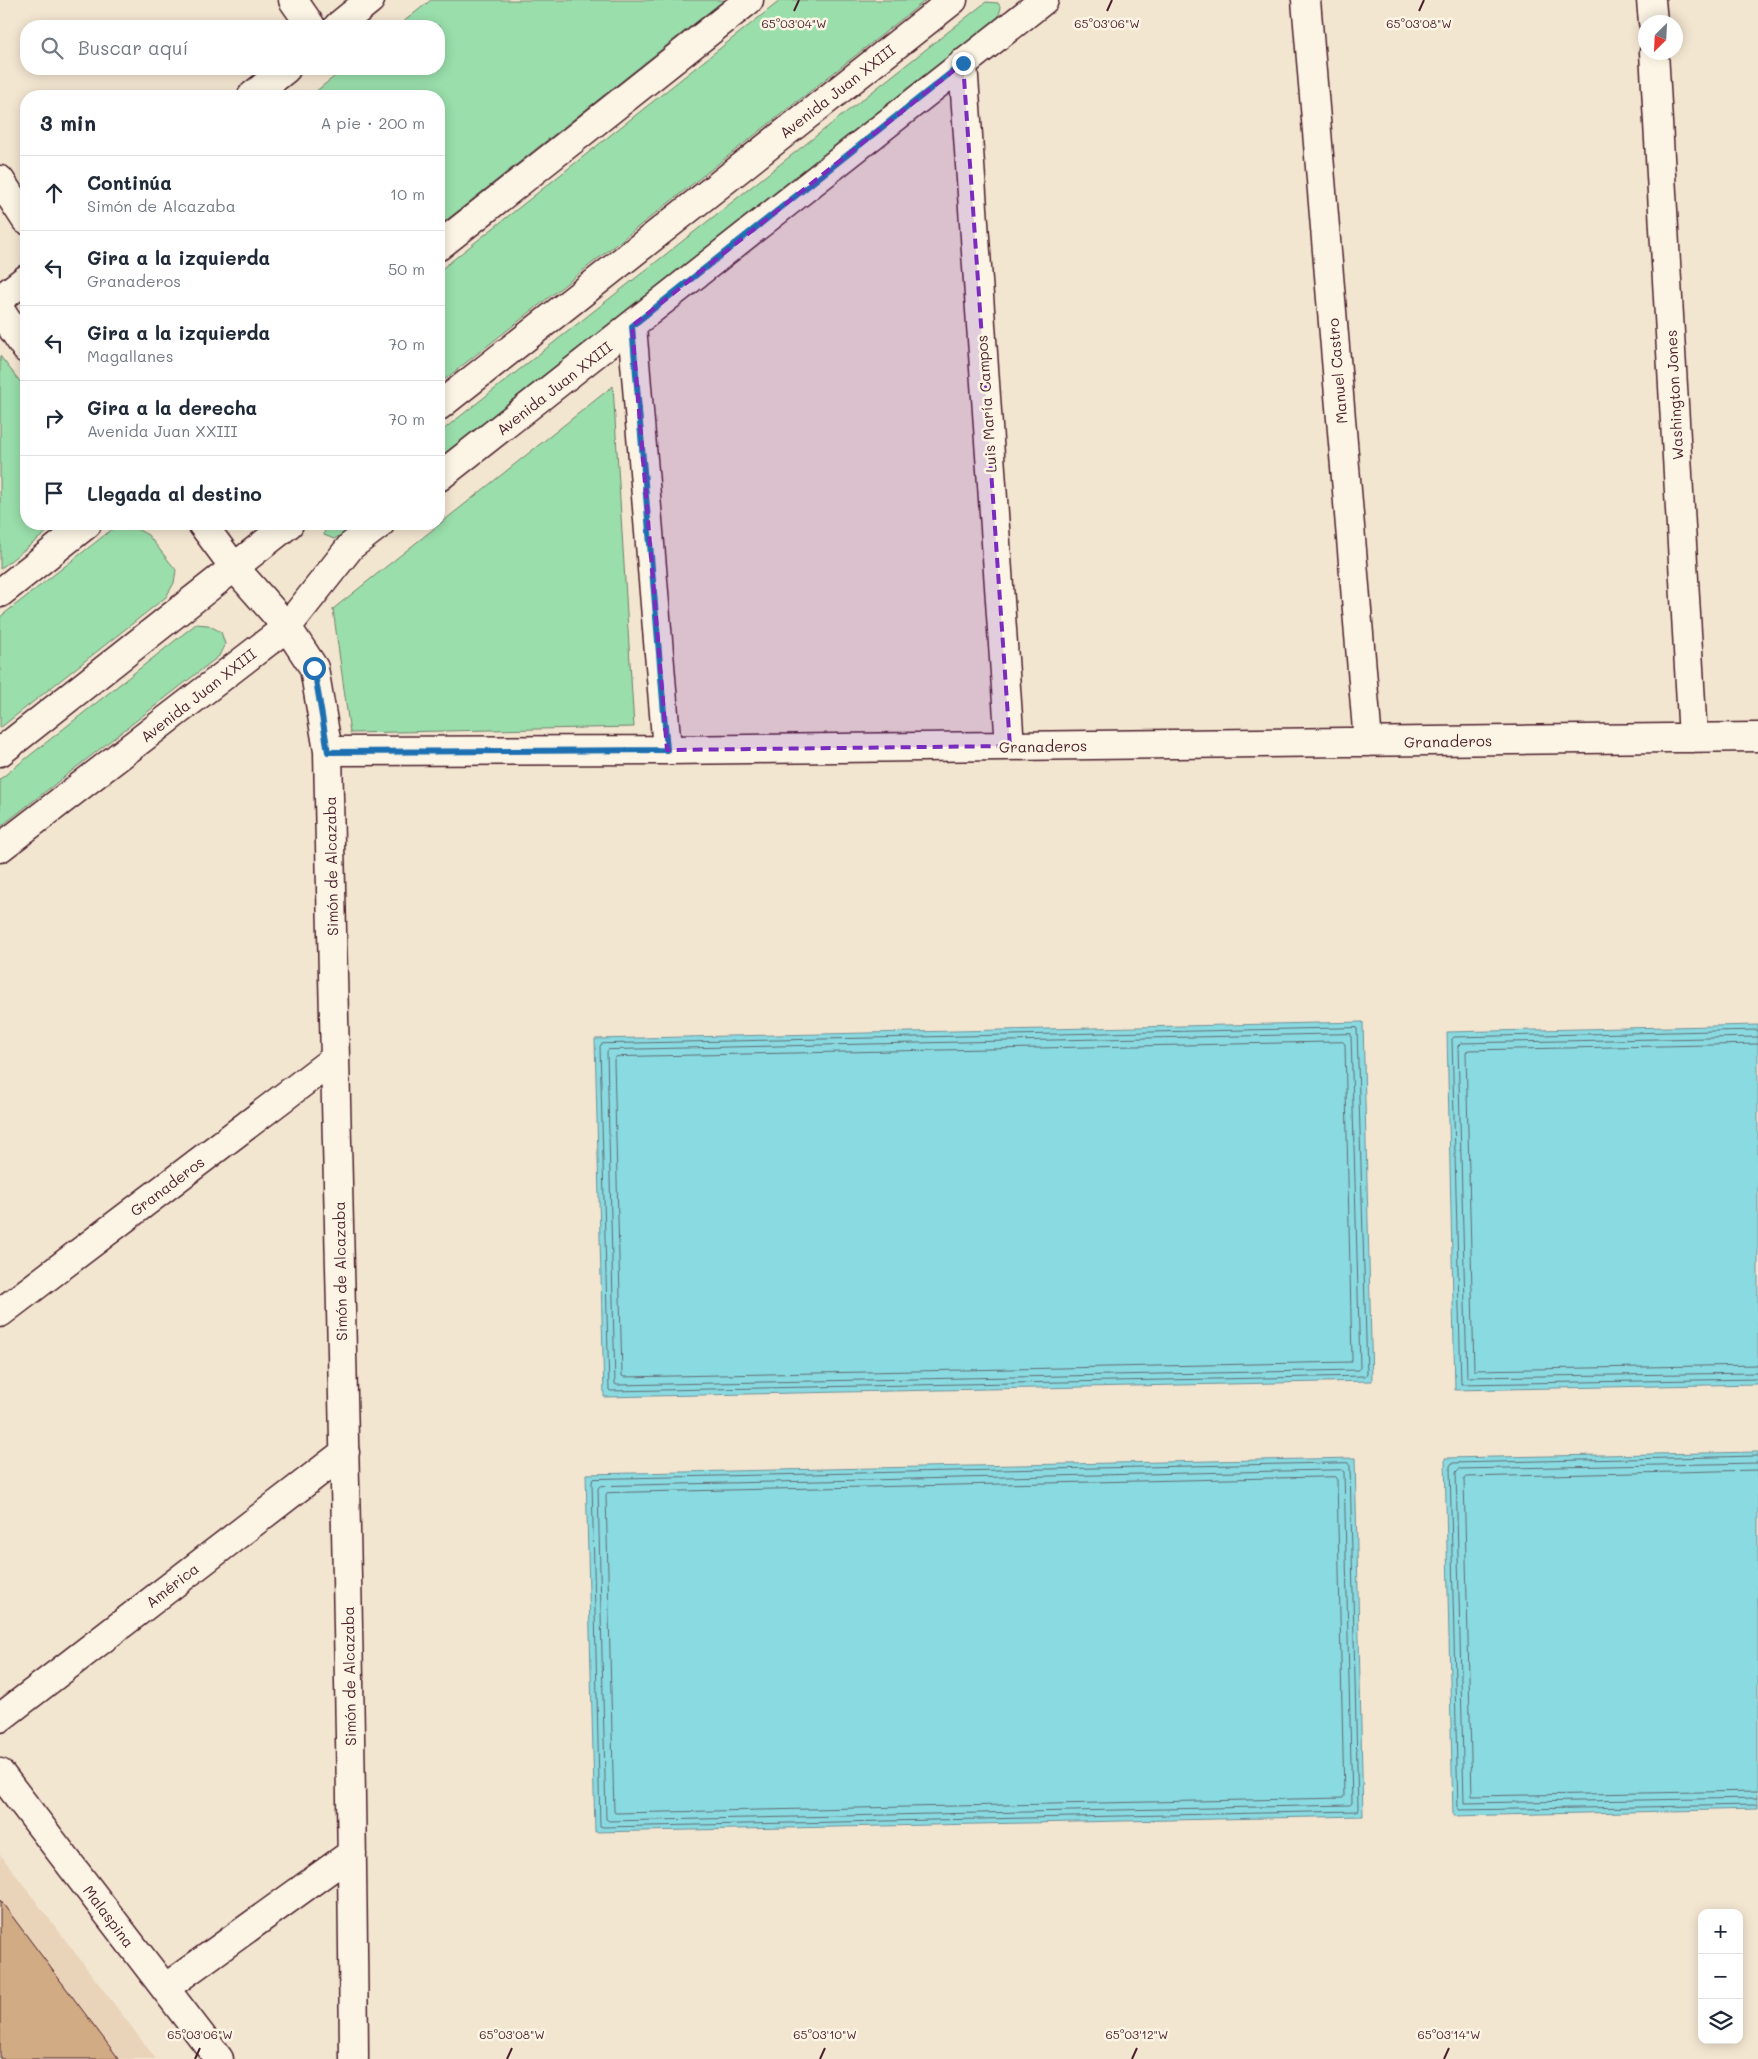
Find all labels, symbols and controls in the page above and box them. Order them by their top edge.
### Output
text: 65°03'04"W [761,15,827,31]
text: 65°03'06"W [1074,15,1140,31]
text: 65°03'08"W [1386,15,1452,31]
north arrow [1638,15,1683,60]
search box [20,20,445,75]
icon: search [38,34,66,62]
text: Buscar aquí [78,35,188,60]
street label: Avenida Juan XXIII [775,39,899,142]
route end [952,52,975,75]
text: 3 min [40,109,96,136]
text: A pie · 200 m [320,112,425,133]
text: Continúa [87,170,172,195]
icon: ahead [40,179,68,207]
text: 10 m [390,183,425,204]
text: Simón de Alcazaba [87,195,236,216]
text: Gira a la izquierda [87,245,270,270]
icon: left [40,254,68,282]
text: 50 m [388,258,425,279]
text: Granaderos [87,270,181,291]
street label: Manuel Castro [1322,317,1352,425]
text: Gira a la izquierda [87,320,270,345]
icon: left [40,329,68,357]
street label: Washington Jones [1661,329,1687,461]
text: 70 m [388,333,425,354]
street label: Luis María Campos [971,335,1001,473]
street label: Avenida Juan XXIII [492,336,616,439]
text: Magallanes [87,345,174,366]
text: Gira a la derecha [87,395,257,420]
icon: right [40,404,68,432]
text: 70 m [388,408,425,429]
text: Avenida Juan XXIII [87,420,238,441]
icon: arrive [40,479,68,507]
text: Llegada al destino [87,481,262,506]
street label: Avenida Juan XXIII [136,643,260,746]
route start [303,657,326,680]
street label: Granaderos [1404,730,1492,752]
street label: Granaderos [999,735,1087,757]
street label: Simón de Alcazaba [320,796,342,936]
street label: Granaderos [126,1151,208,1221]
street label: Simón de Alcazaba [329,1201,351,1341]
street label: América [141,1558,203,1612]
street label: Simón de Alcazaba [338,1606,360,1746]
street label: Malaspina [79,1881,139,1951]
map controls [1698,1909,1743,2044]
button: + [1698,1909,1743,1954]
button: − [1698,1954,1743,1999]
button: layers [1698,1999,1743,2044]
text: 65°03'06"W [167,2026,233,2042]
text: 65°03'08"W [479,2026,545,2042]
text: 65°03'10"W [793,2026,857,2042]
text: 65°03'12"W [1106,2026,1168,2042]
text: 65°03'14"W [1417,2026,1481,2042]

